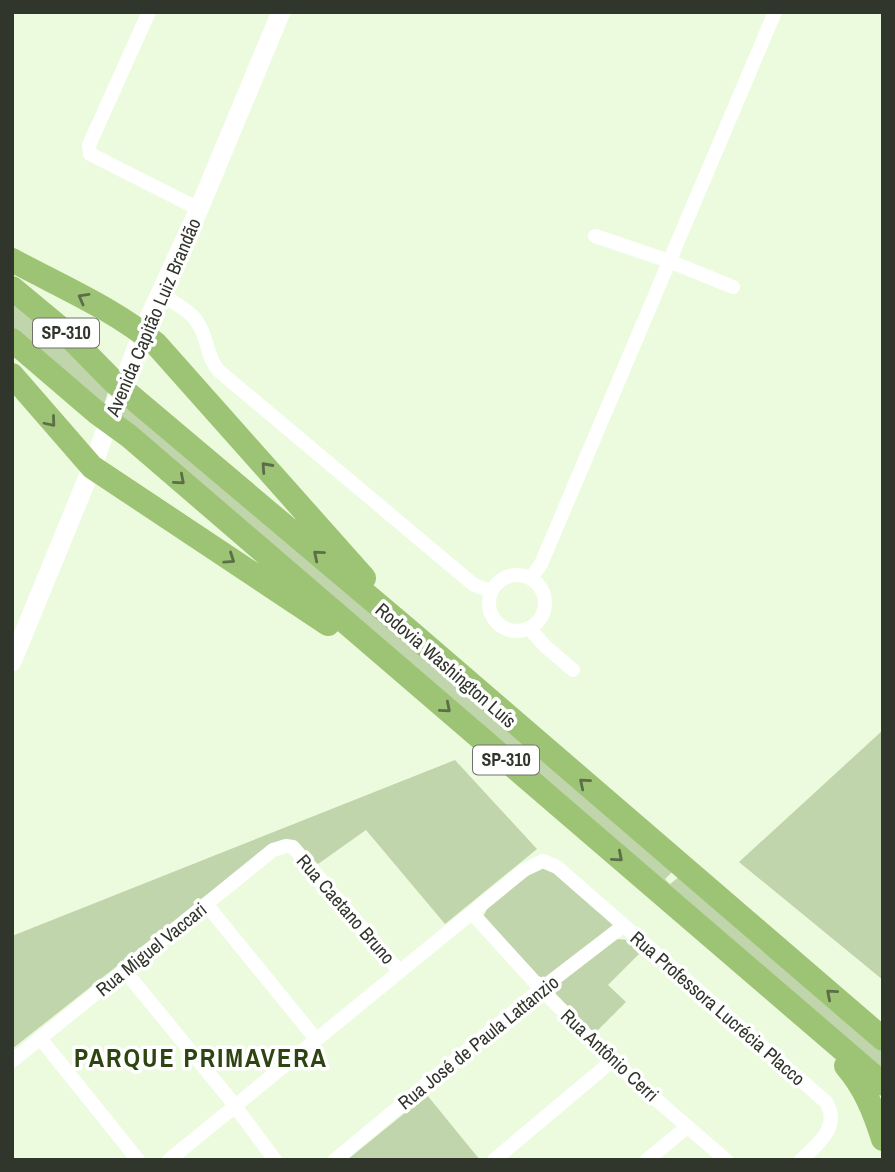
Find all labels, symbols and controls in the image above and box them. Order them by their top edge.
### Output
street label: Avenida Capitão Luiz Brandão [99,214,207,421]
one-way arrow [78,293,90,306]
road number: SP-310 [33,318,99,348]
one-way arrow [43,413,55,426]
one-way arrow [262,462,274,475]
one-way arrow [172,472,185,484]
one-way arrow [222,551,235,564]
one-way arrow [313,551,326,563]
street label: Rodovia Washington Luís [370,597,522,734]
one-way arrow [438,700,451,712]
road number: SP-310 [473,746,539,774]
one-way arrow [579,779,592,791]
street label: Rua Caetano Bruno [291,849,401,969]
one-way arrow [610,849,623,861]
street label: Rua Miguel Vaccari [90,896,212,1002]
street label: Rua Professora Lucrécia Placco [625,925,811,1091]
street label: Rua José de Paula Lattanzio [392,969,564,1115]
one-way arrow [826,990,839,1002]
street label: Rua Antônio Cerri [556,1003,664,1107]
district label: PARQUE PRIMAVERA [74,1040,328,1075]

